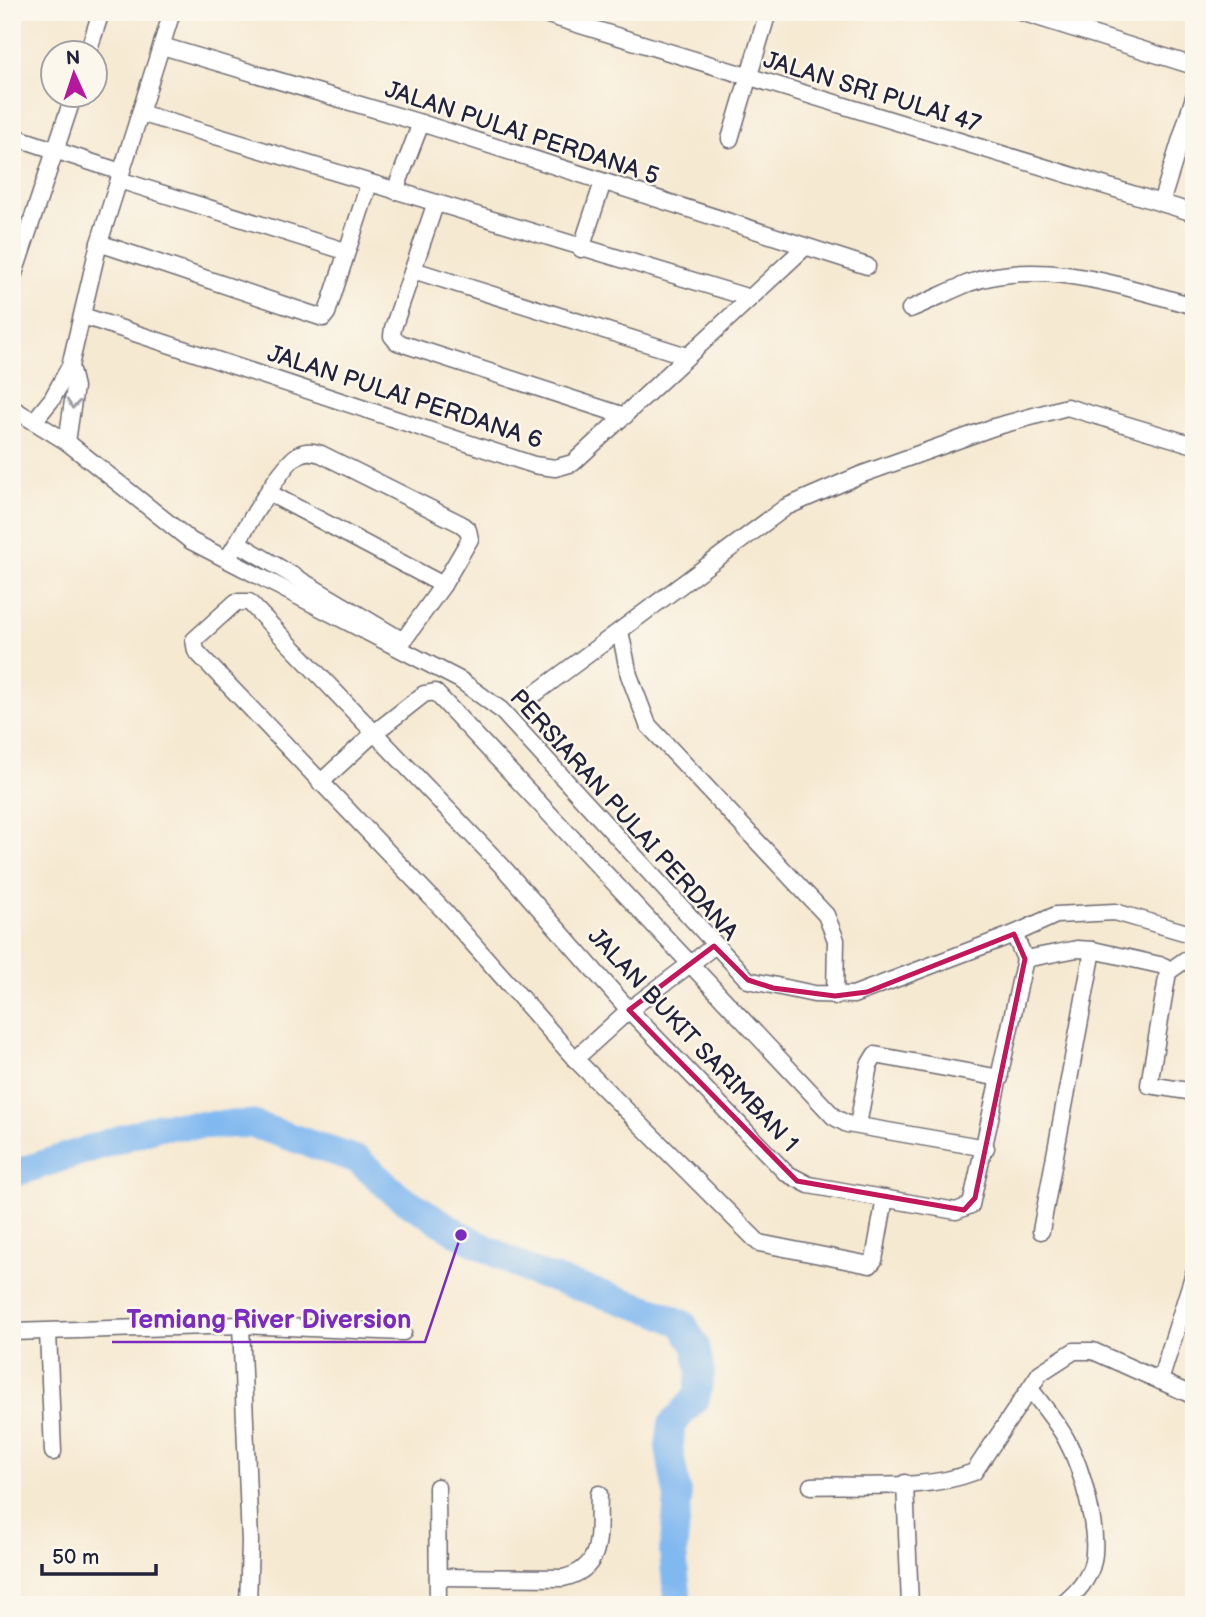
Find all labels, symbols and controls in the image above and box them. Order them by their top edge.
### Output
north arrow [38,38,108,108]
street label: JALAN SRI PULAI 47 [760,45,984,139]
text: N [65,47,81,70]
street label: JALAN PULAI PERDANA 5 [381,75,663,191]
street label: JALAN PULAI PERDANA 6 [264,339,546,455]
one-way arrow [66,398,81,410]
street label: PERSIARAN PULAI PERDANA [503,683,745,947]
street label: JALAN BUKIT SARIMBAN 1 [582,922,804,1158]
callout: Temiang River Diversion [112,1295,425,1342]
text: Temiang River Diversion [126,1305,412,1336]
scale bar [42,1533,156,1577]
text: 50 m [52,1545,99,1570]

